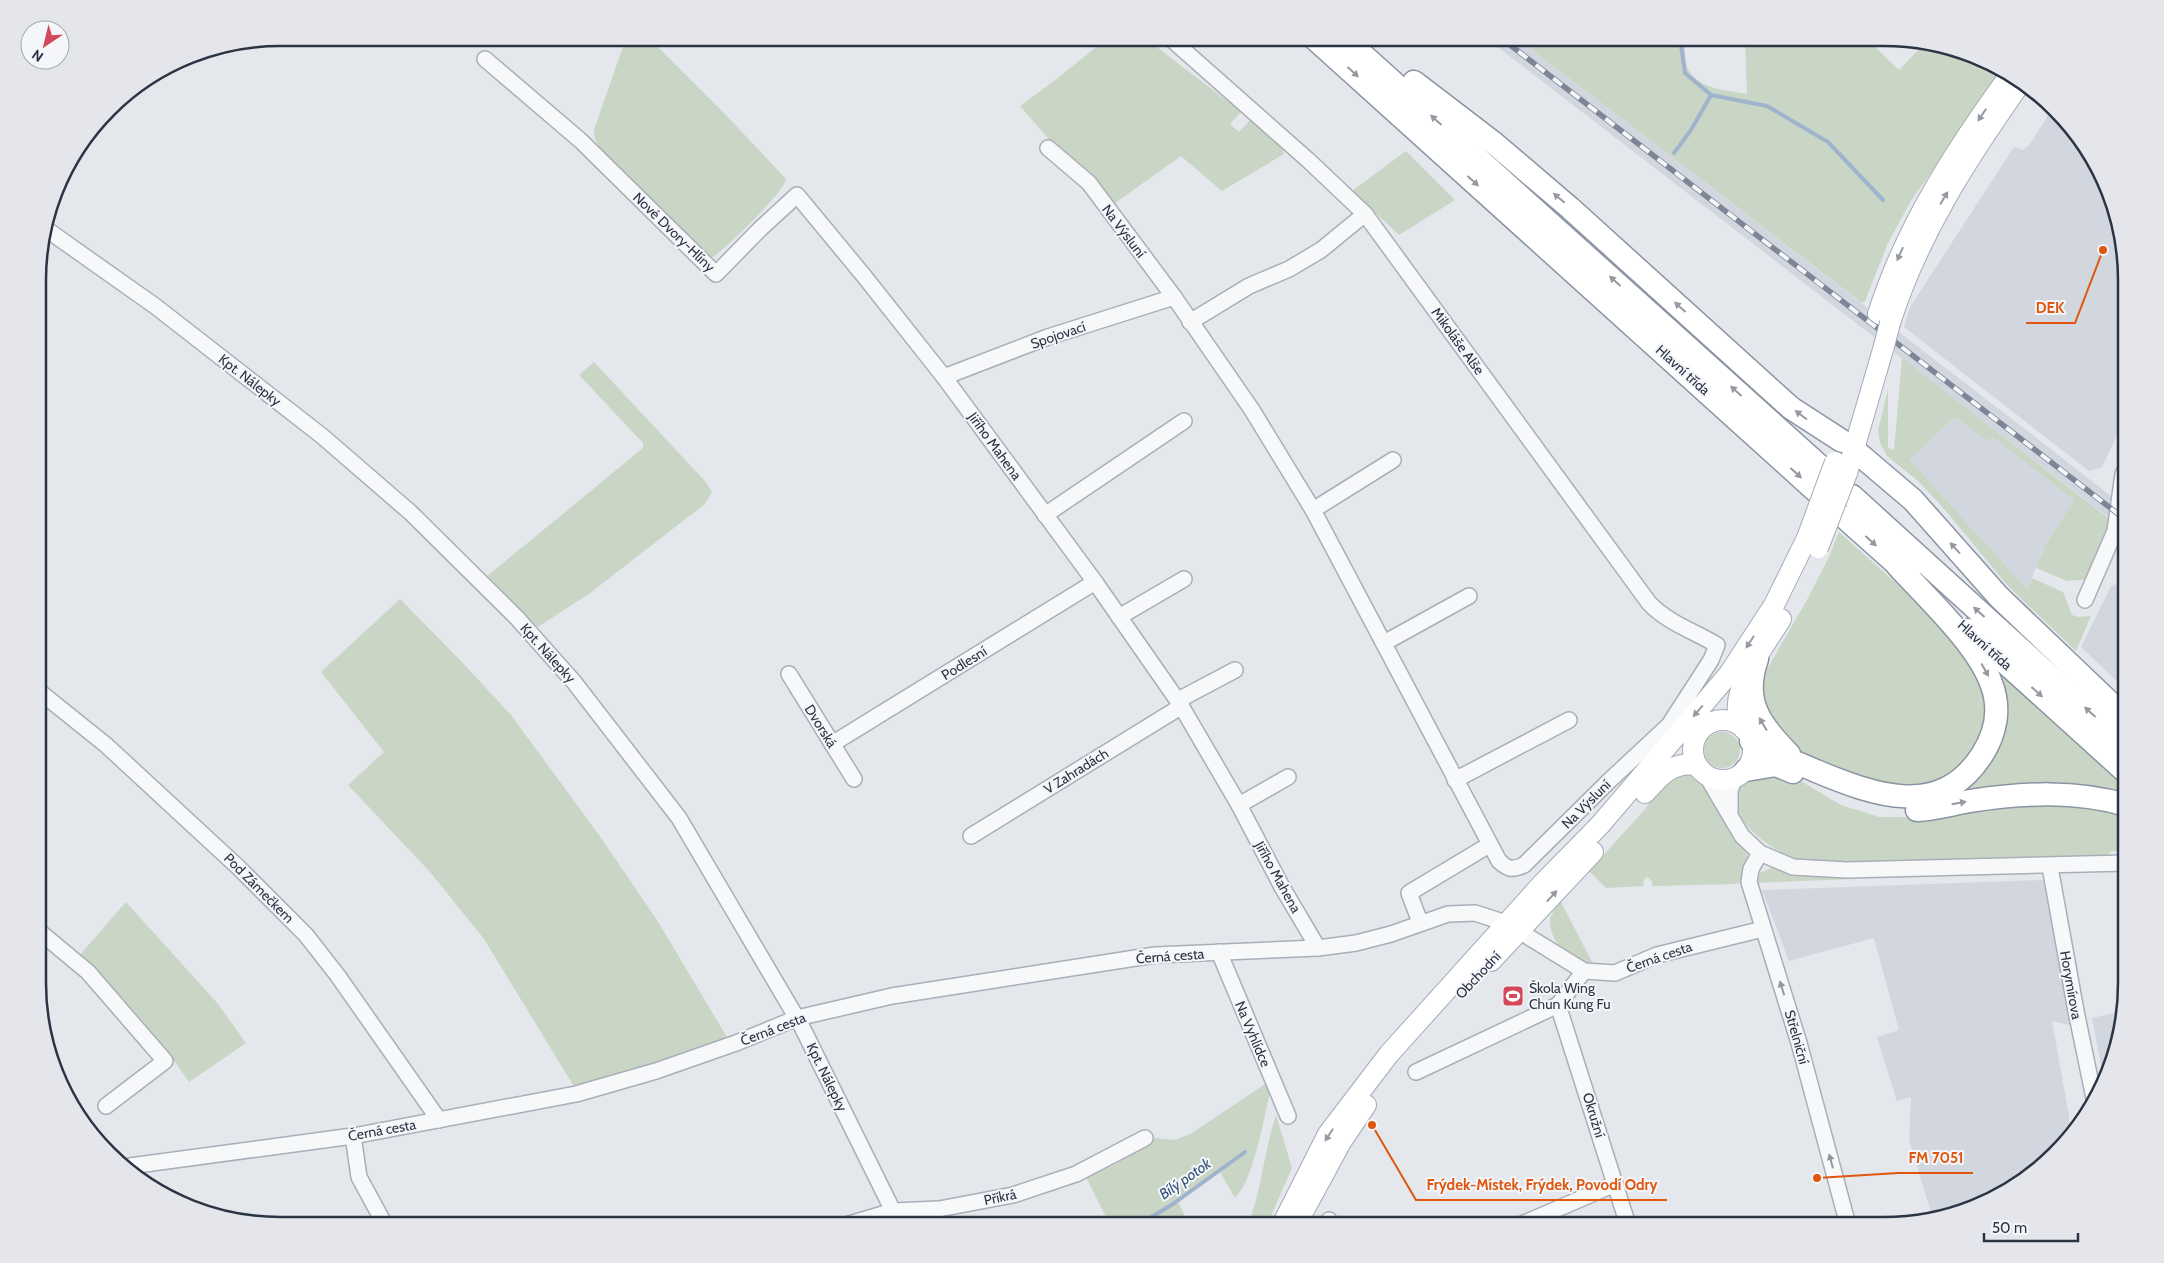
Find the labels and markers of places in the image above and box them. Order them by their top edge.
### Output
callout: DEK [2026,293,2075,323]
place label: Škola Wing Chun Kung Fu [1529,979,1611,1013]
sports icon: Škola Wing Chun Kung Fu [1501,984,1525,1008]
callout: FM 7051 [1898,1143,1973,1173]
callout: Frýdek-Místek, Frýdek, Povodí Odry [1416,1170,1667,1200]

